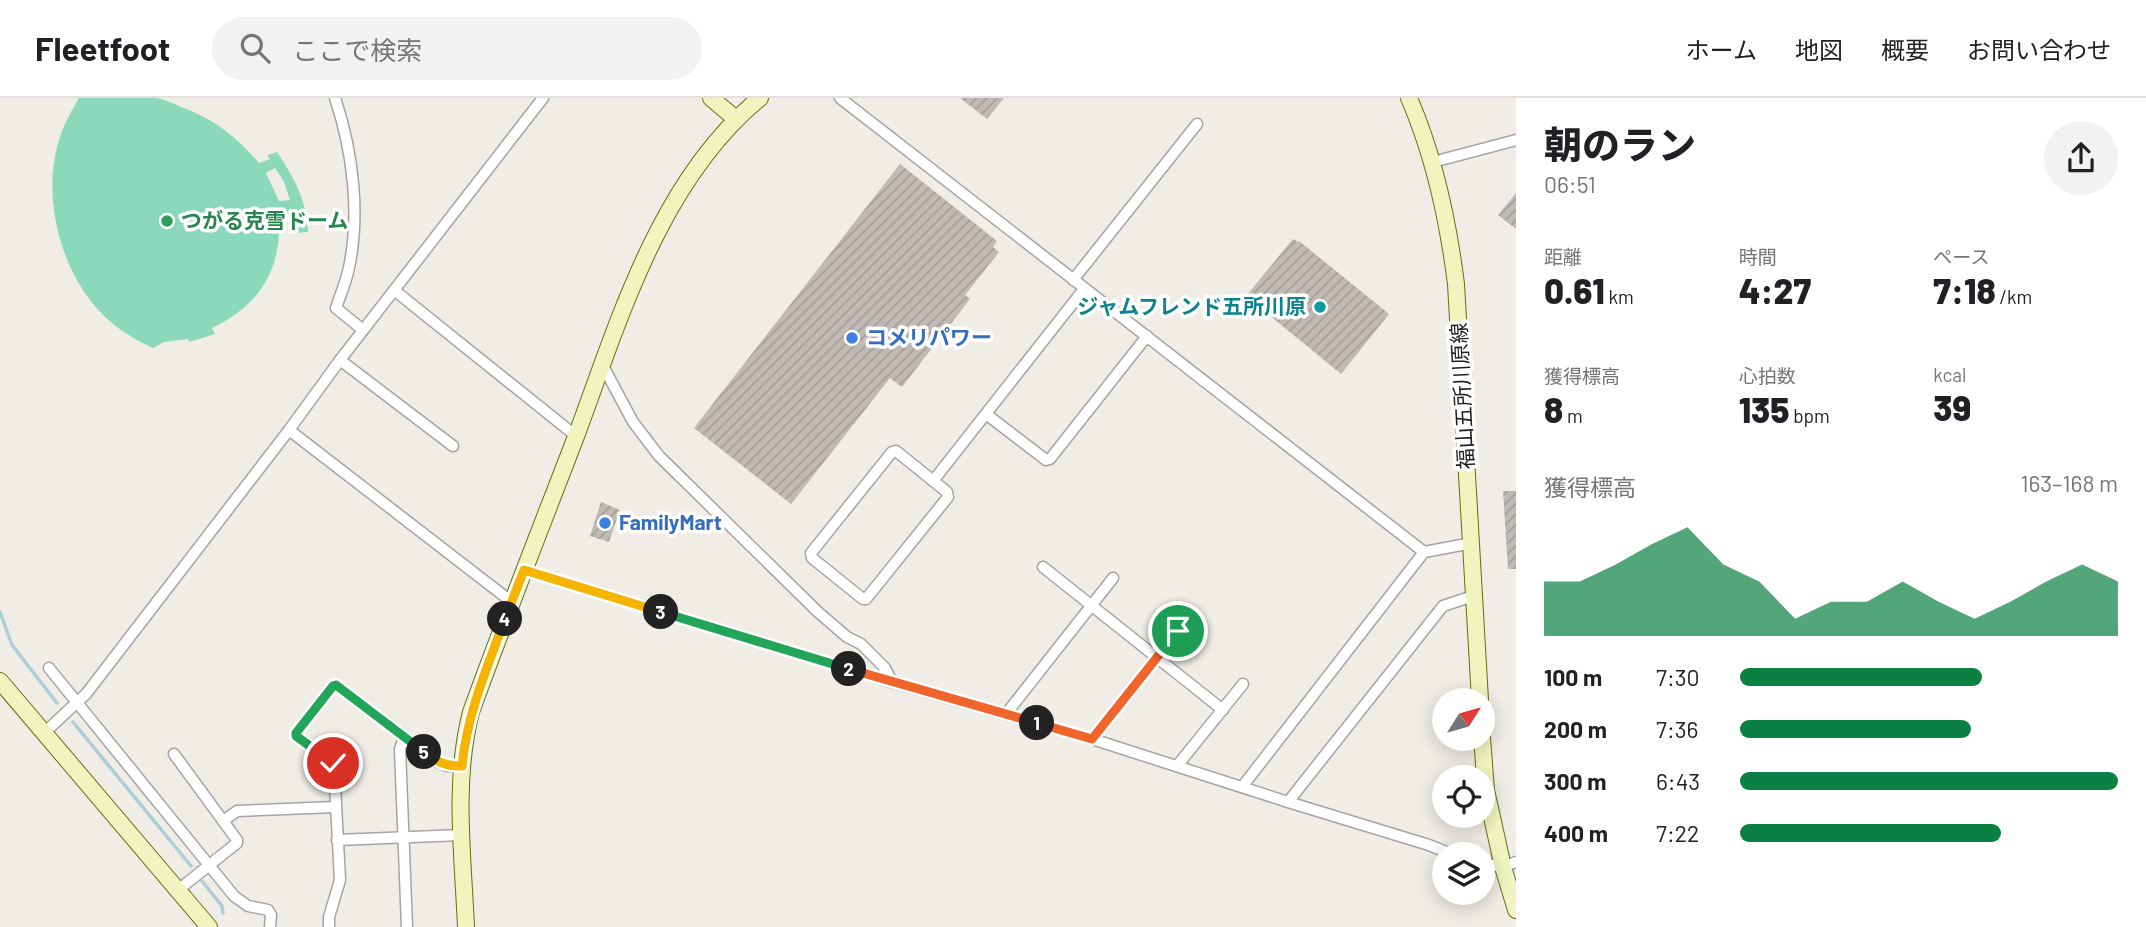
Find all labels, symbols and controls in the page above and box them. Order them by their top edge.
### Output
search box [212,17,702,80]
text: Fleetfoot [35,28,170,68]
icon: search [236,29,274,67]
text: ここで検索 [292,34,422,65]
text: ホーム [1686,35,1757,64]
text: 地図 [1795,35,1843,64]
text: 概要 [1881,35,1929,64]
text: お問い合わせ [1967,35,2111,64]
text: 朝のラン [1544,121,1696,167]
button: share [2044,121,2118,195]
text: 06:51 [1544,170,1596,198]
place label: つがる克雪ドーム [181,207,348,232]
marker: つがる克雪ドーム [159,213,175,229]
text: 距離 [1544,245,1582,268]
text: 時間 [1739,245,1777,268]
text: ペース [1933,245,1989,268]
text: 0.61 [1544,269,1605,311]
text: 4:27 [1739,269,1811,311]
text: 7:18 [1933,269,1996,311]
text: km [1605,285,1634,308]
text: /km [1996,285,2032,308]
place label: ジャムフレンド五所川原 [1077,293,1306,318]
marker: ジャムフレンド五所川原 [1312,299,1328,315]
street label: 福山五所川原線 [1445,322,1478,470]
place label: コメリパワー [866,324,992,349]
marker: コメリパワー [844,330,860,346]
text: kcal [1933,363,1966,386]
text: 獲得標高 [1544,364,1620,387]
text: 心拍数 [1739,364,1796,387]
text: 39 [1933,386,1971,428]
text: 8 [1544,388,1563,430]
text: 135 [1739,388,1789,430]
text: m [1563,404,1583,427]
text: bpm [1789,404,1830,427]
text: 163–168 m [2020,469,2118,497]
text: 獲得標高 [1544,473,1636,501]
place label: FamilyMart [619,509,722,534]
marker: FamilyMart [597,515,613,531]
pin: 3 [644,594,678,630]
text: 3 [655,600,666,623]
pin [1148,601,1208,661]
pin: 4 [488,602,522,636]
text: 4 [499,607,510,630]
icon: arrive [1159,612,1197,650]
pin: 2 [832,652,866,686]
text: 2 [843,657,854,680]
text: 100 m [1544,663,1602,691]
text: 7:30 [1656,663,1700,691]
north arrow [1432,688,1494,751]
map controls [1432,688,1495,905]
pin: 1 [1020,706,1054,740]
text: 1 [1033,711,1040,734]
text: 200 m [1544,715,1607,743]
text: 7:36 [1656,715,1698,743]
pin [303,733,363,793]
pin: 5 [406,734,442,770]
text: 5 [418,740,429,763]
icon: check [314,744,352,782]
button: locate [1432,765,1495,828]
text: 300 m [1544,767,1606,795]
text: 6:43 [1656,767,1700,795]
text: 400 m [1544,819,1608,847]
text: 7:22 [1656,819,1699,847]
button: layers [1432,842,1495,905]

